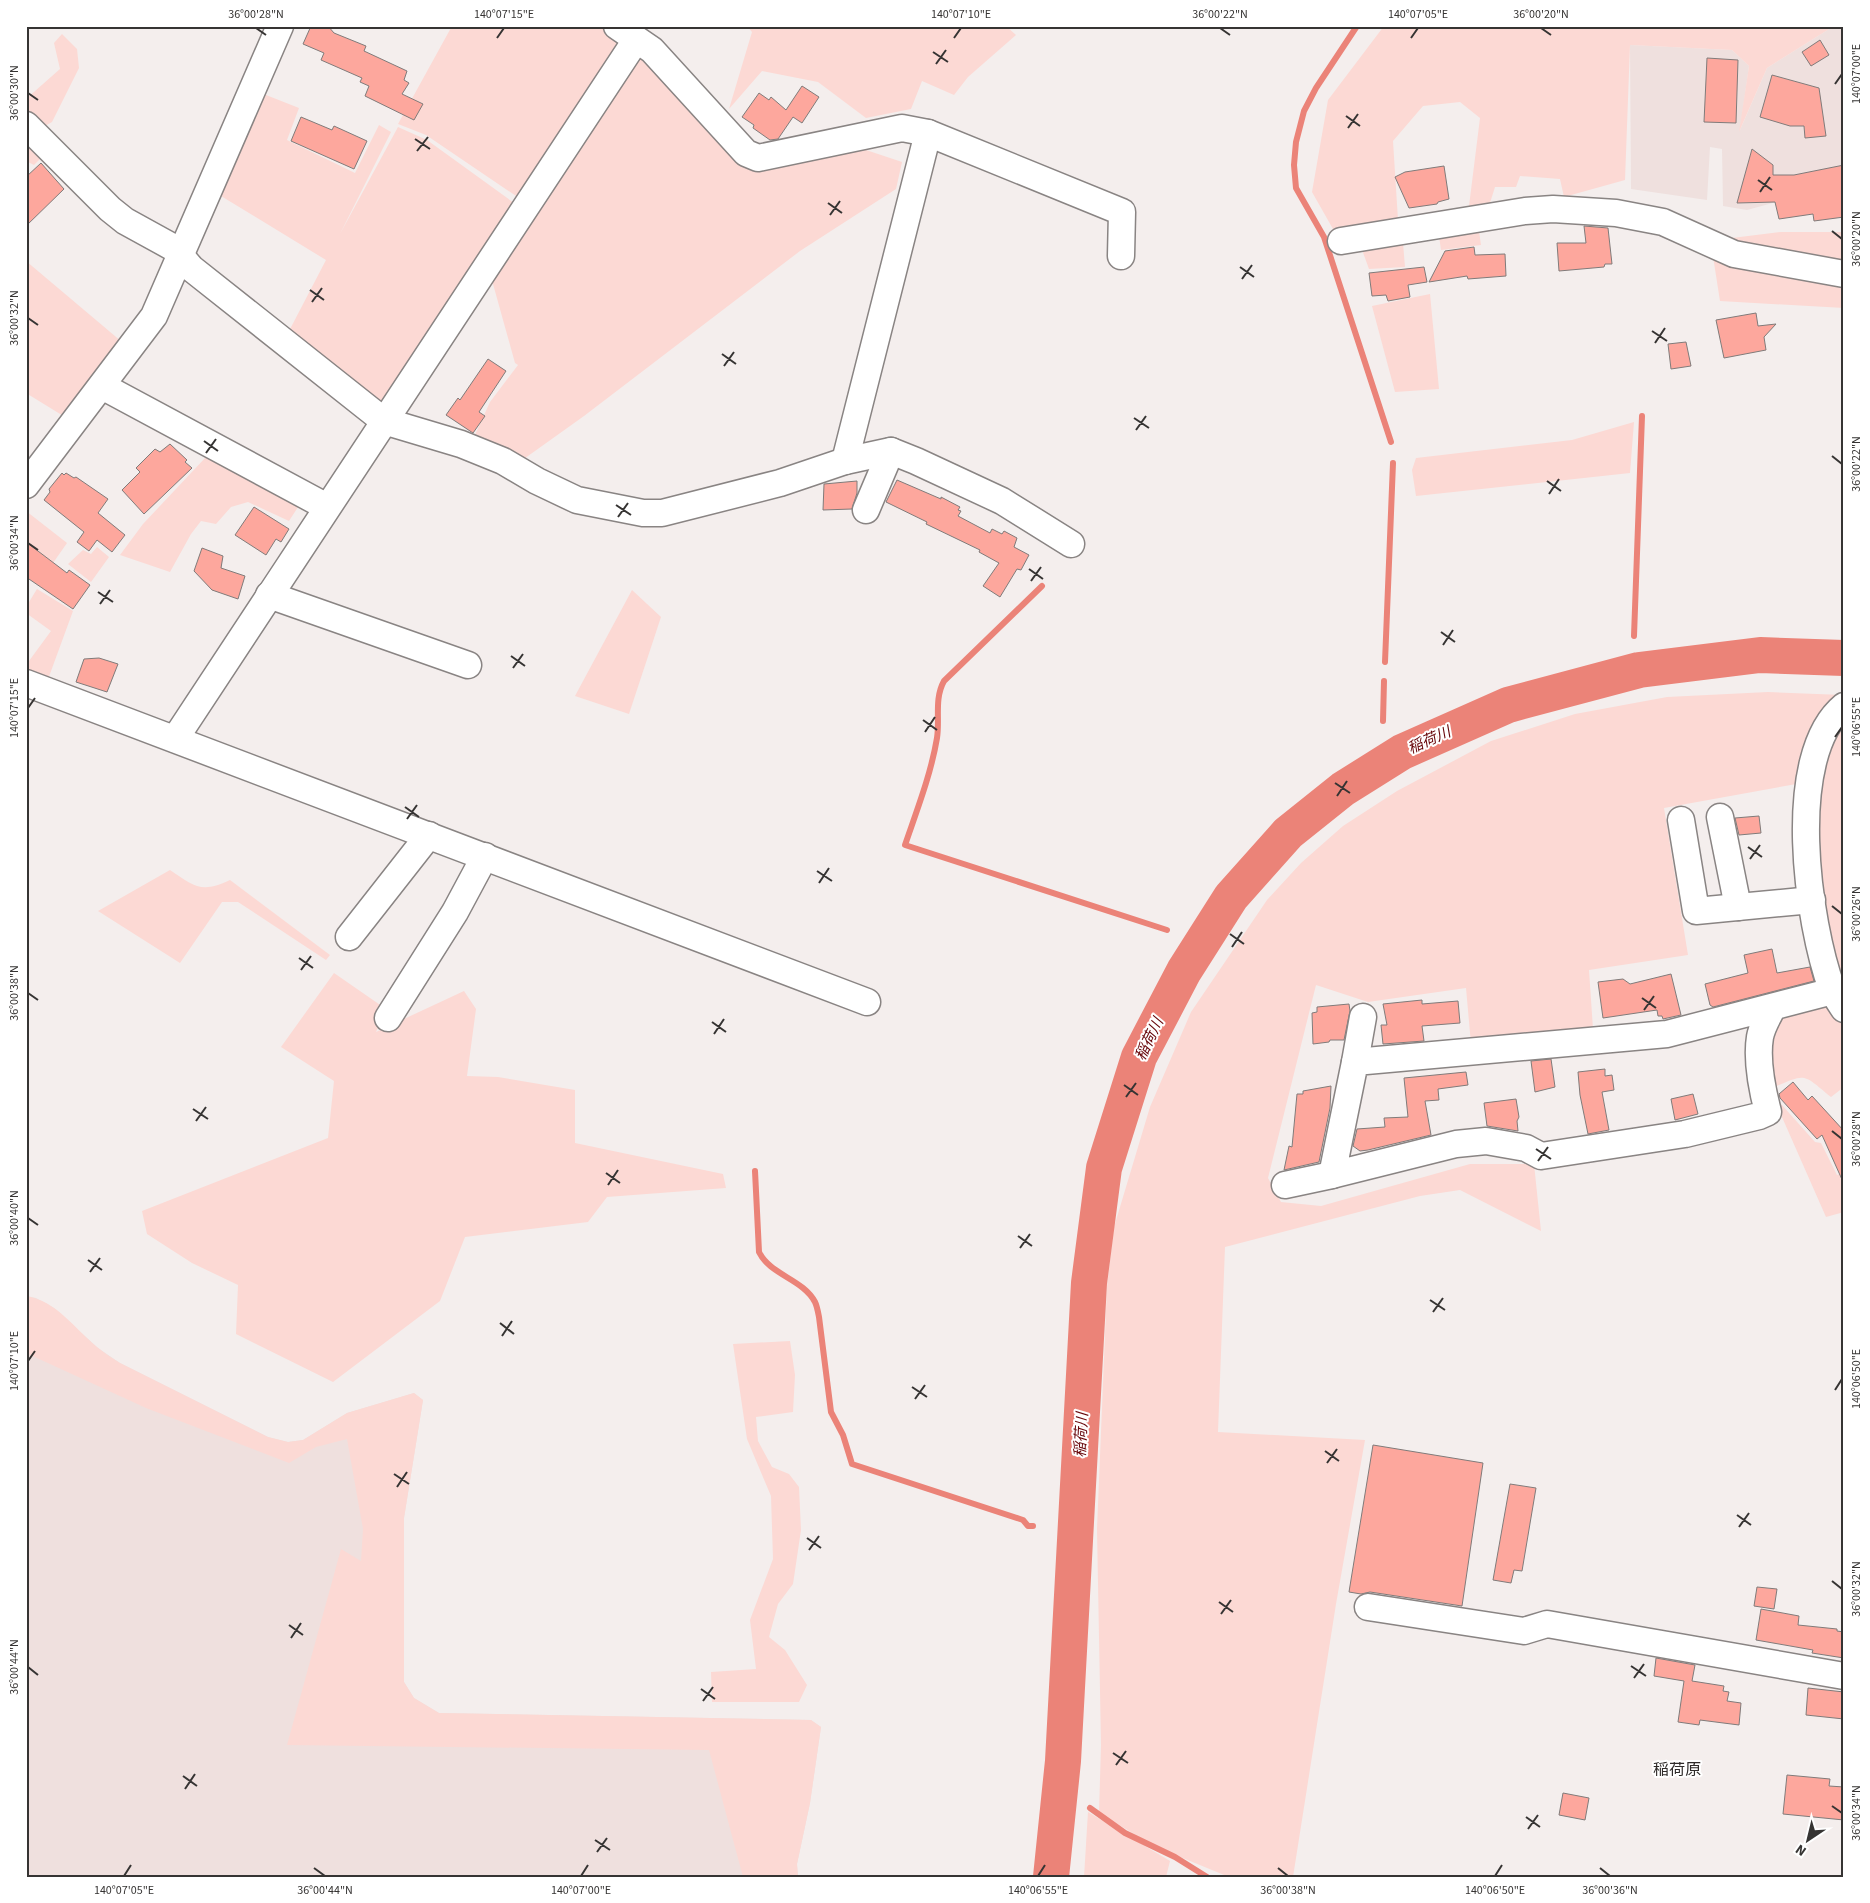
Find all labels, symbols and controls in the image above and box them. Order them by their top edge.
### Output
text: 36°00'28"N [228,6,284,23]
text: 140°07'15"E [474,6,534,23]
text: 140°07'10"E [931,6,991,23]
text: 36°00'22"N [1192,6,1248,23]
text: 140°07'05"E [1388,6,1448,23]
text: 36°00'20"N [1513,6,1569,23]
text: 140°07'00"E [1848,44,1865,104]
text: 36°00'30"N [6,65,23,121]
text: 36°00'20"N [1848,211,1865,267]
text: 36°00'32"N [6,290,23,346]
text: 36°00'22"N [1848,436,1865,492]
text: 36°00'34"N [6,515,23,571]
text: 140°07'15"E [6,678,23,738]
text: 140°06'55"E [1848,697,1865,757]
water label: 稲荷川 [1404,721,1456,759]
text: 36°00'26"N [1848,886,1865,942]
text: 36°00'38"N [6,965,23,1021]
water label: 稲荷川 [1130,1013,1170,1064]
text: 36°00'28"N [1848,1111,1865,1167]
text: 36°00'40"N [6,1190,23,1246]
text: 140°07'10"E [6,1331,23,1391]
text: 140°06'50"E [1848,1349,1865,1409]
water label: 稲荷川 [1070,1410,1093,1458]
text: 36°00'32"N [1848,1561,1865,1617]
text: 36°00'44"N [6,1639,23,1695]
district label: 稲荷原 [1653,1759,1701,1781]
text: 36°00'34"N [1848,1785,1865,1841]
north arrow [1782,1816,1832,1866]
text: N [1792,1839,1811,1861]
text: 140°07'05"E [94,1882,154,1899]
text: 36°00'44"N [297,1882,353,1899]
text: 140°07'00"E [551,1882,611,1899]
text: 140°06'55"E [1008,1882,1068,1899]
text: 36°00'38"N [1260,1882,1316,1899]
text: 140°06'50"E [1465,1882,1525,1899]
text: 36°00'36"N [1582,1882,1638,1899]

